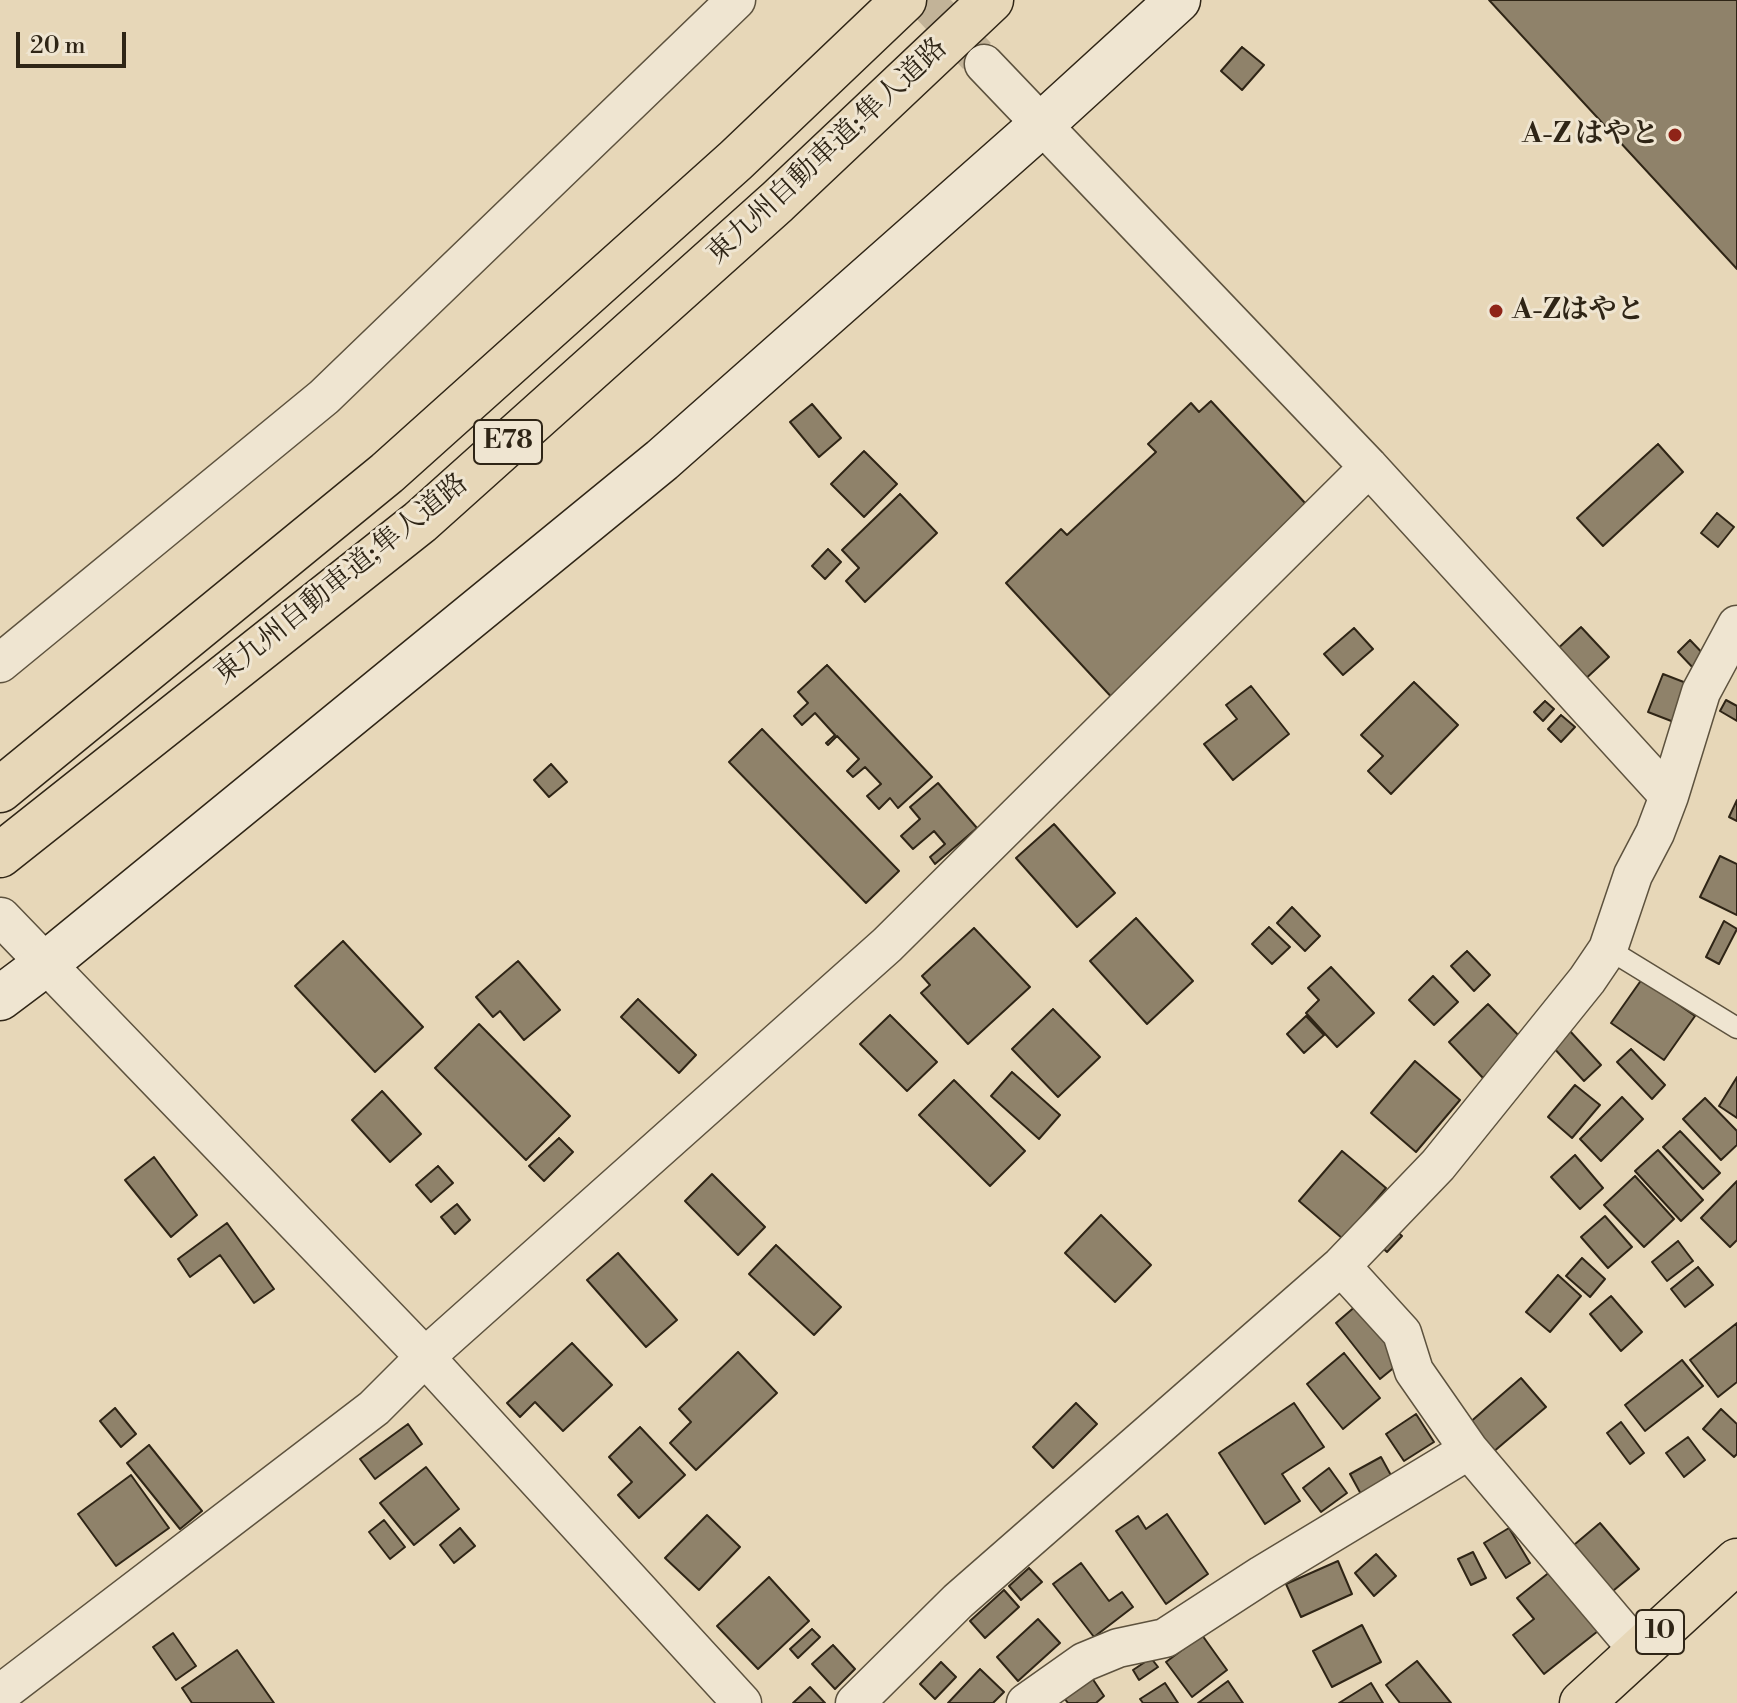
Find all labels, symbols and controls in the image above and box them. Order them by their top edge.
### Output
scale bar [20,16,130,66]
text: 20 m [30,31,86,61]
street label: 東九州自動車道;隼人道路 [701,32,955,272]
place label: A-Z はやと [1522,118,1659,152]
marker: A-Z はやと [1666,126,1684,144]
place label: A-Zはやと [1512,294,1644,328]
marker: A-Zはやと [1487,302,1505,320]
road number: E78 [474,420,542,464]
street label: 東九州自動車道;隼人道路 [209,468,475,692]
road number: 10 [1636,1610,1684,1654]

